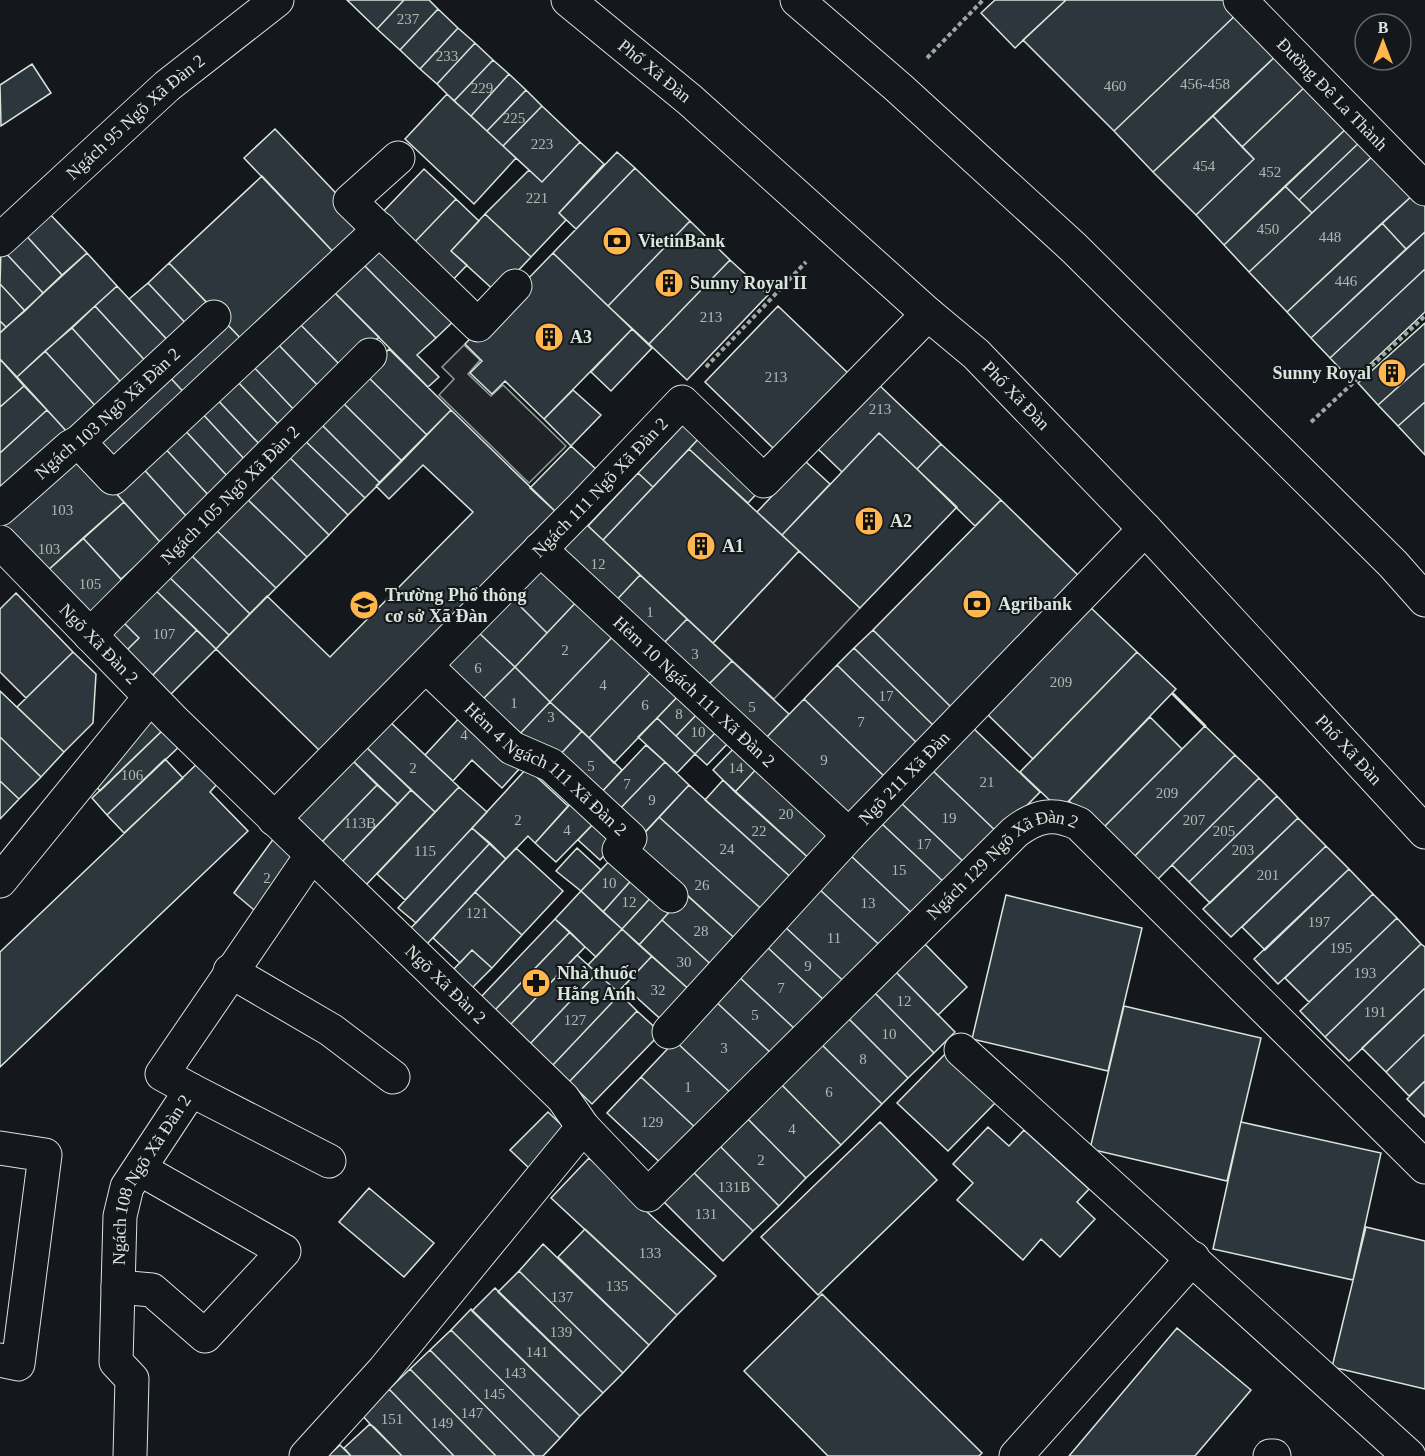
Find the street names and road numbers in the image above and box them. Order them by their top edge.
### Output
street label: Đường Đê La Thành [1273,34,1392,155]
street label: Phố Xã Đàn [614,35,695,107]
street label: Ngách 95 Ngõ Xã Đàn 2 [62,50,209,184]
street label: Ngách 103 Ngõ Xã Đàn 2 [31,344,184,483]
street label: Phố Xã Đàn [978,357,1054,434]
street label: Ngách 111 Ngõ Xã Đàn 2 [528,413,672,561]
street label: Ngách 105 Ngõ Xã Đàn 2 [157,422,303,568]
street label: Ngõ Xã Đàn 2 [55,599,143,688]
street label: Hẻm 10 Ngách 111 Xã Đàn 2 [609,612,779,772]
street label: Hẻm 4 Ngách 111 Xã Đàn 2 [460,695,630,843]
street label: Phố Xã Đàn [1312,711,1386,789]
street label: Ngõ 211 Xã Đàn [854,727,954,829]
street label: Ngách 129 Ngõ Xã Đàn 2 [923,807,1081,924]
street label: Ngõ Xã Đàn 2 [401,941,490,1028]
street label: Ngách 108 Ngõ Xã Đàn 2 [109,1091,195,1265]

